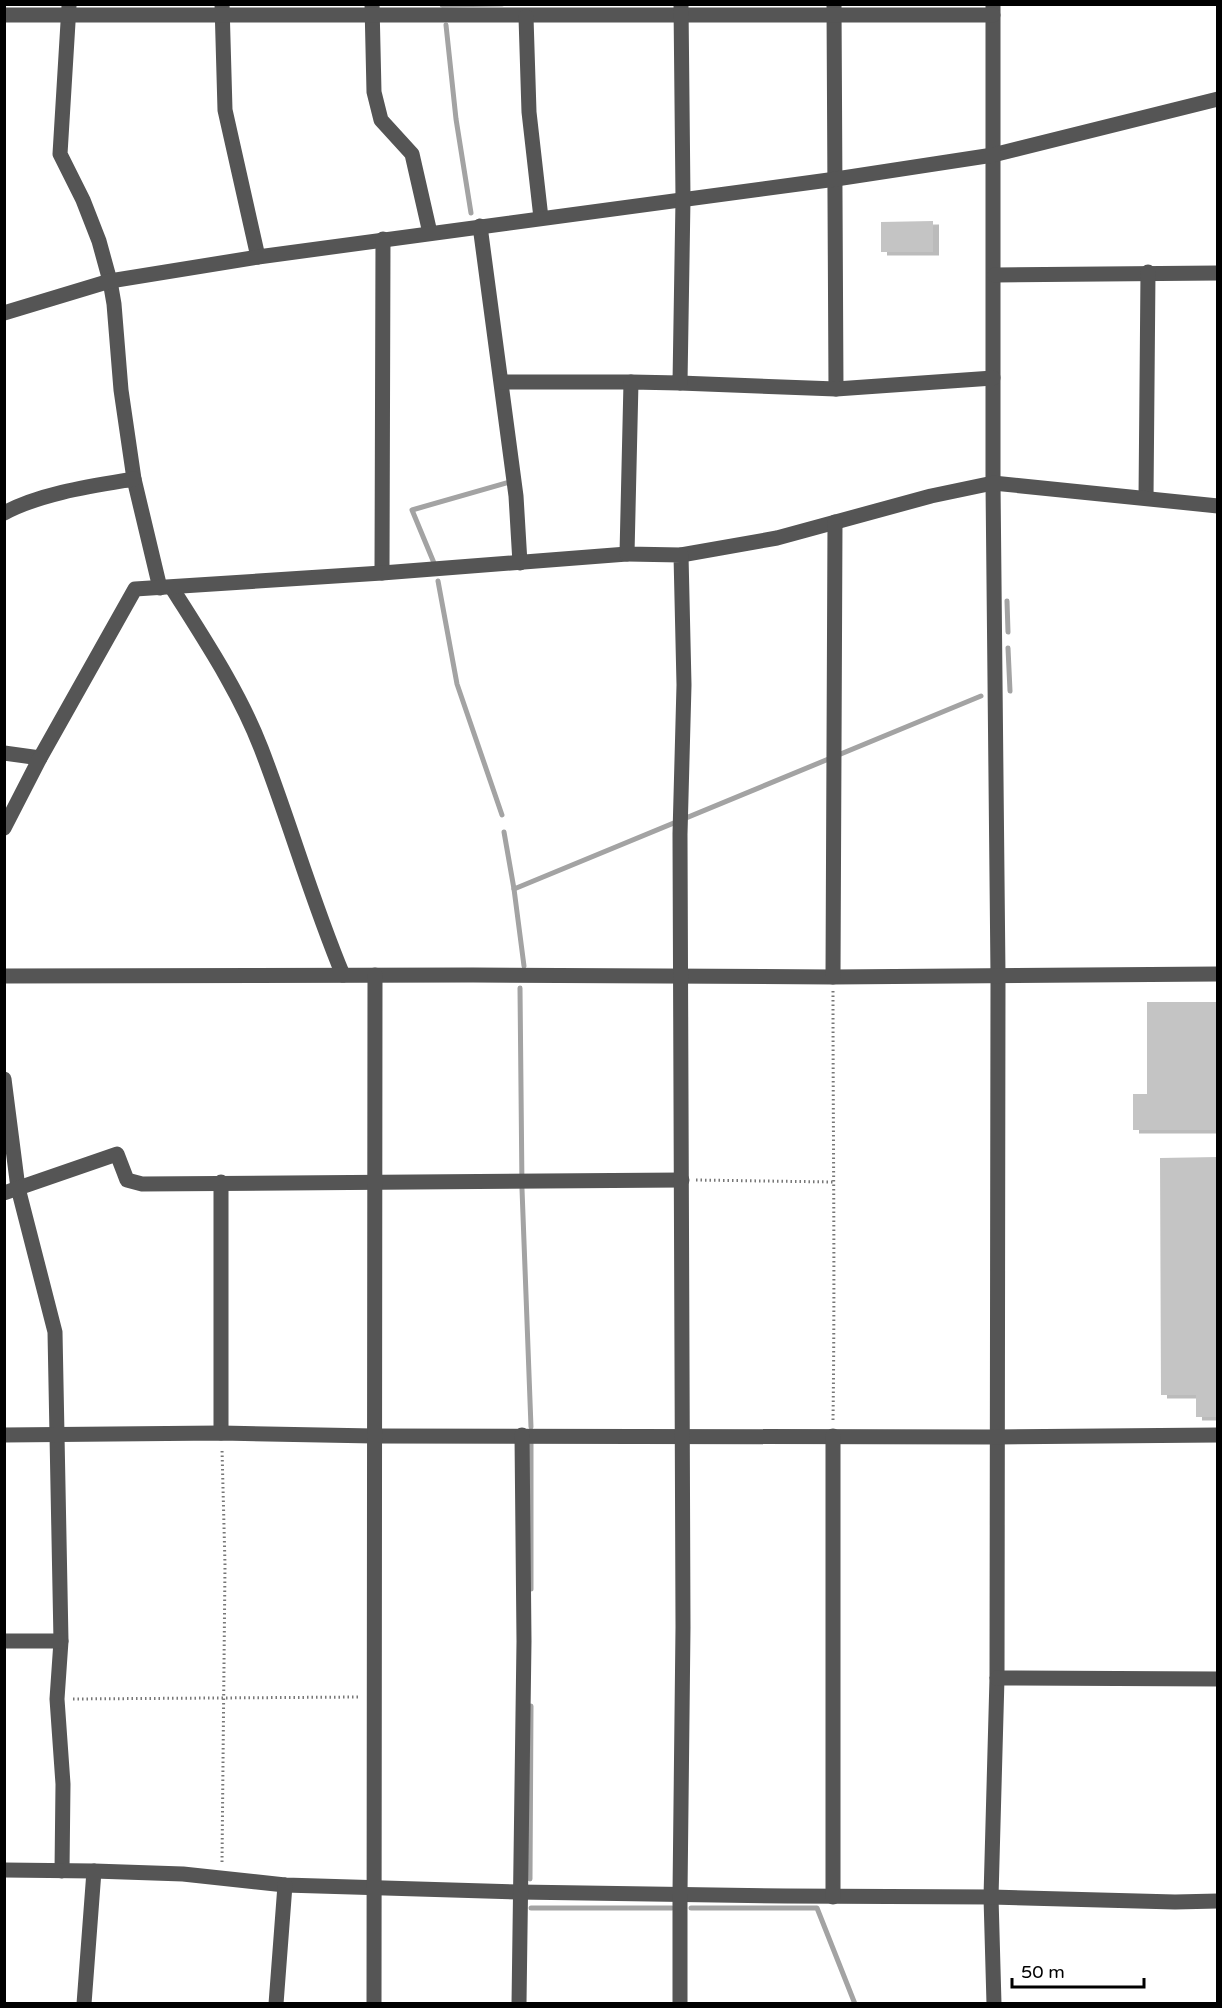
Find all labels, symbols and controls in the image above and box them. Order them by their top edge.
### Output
scale bar [1012,1951,1144,1989]
text: 50 m [1021,1961,1065,1983]

